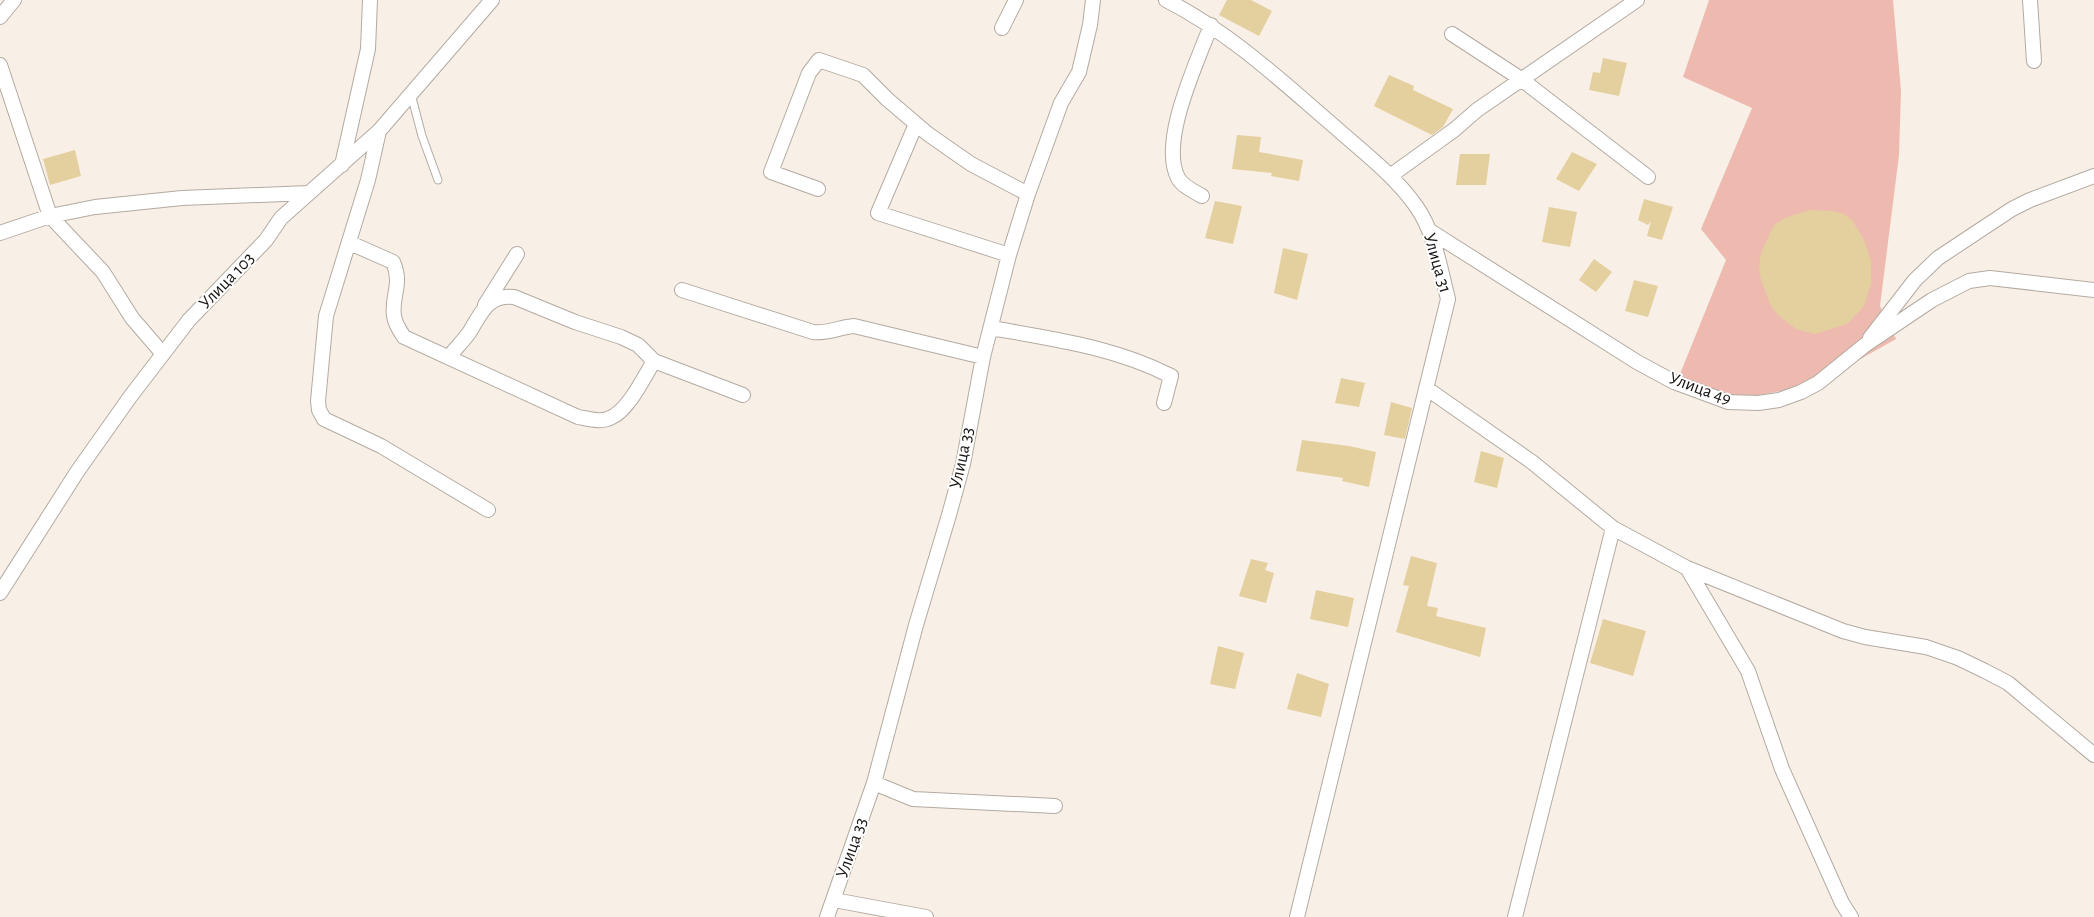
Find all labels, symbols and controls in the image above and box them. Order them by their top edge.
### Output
street label: Улица 31 [1420,231,1454,295]
street label: Улица 103 [196,249,258,313]
street label: Улица 49 [1666,369,1734,409]
street label: Улица 33 [947,426,977,490]
street label: Улица 33 [833,816,871,880]

